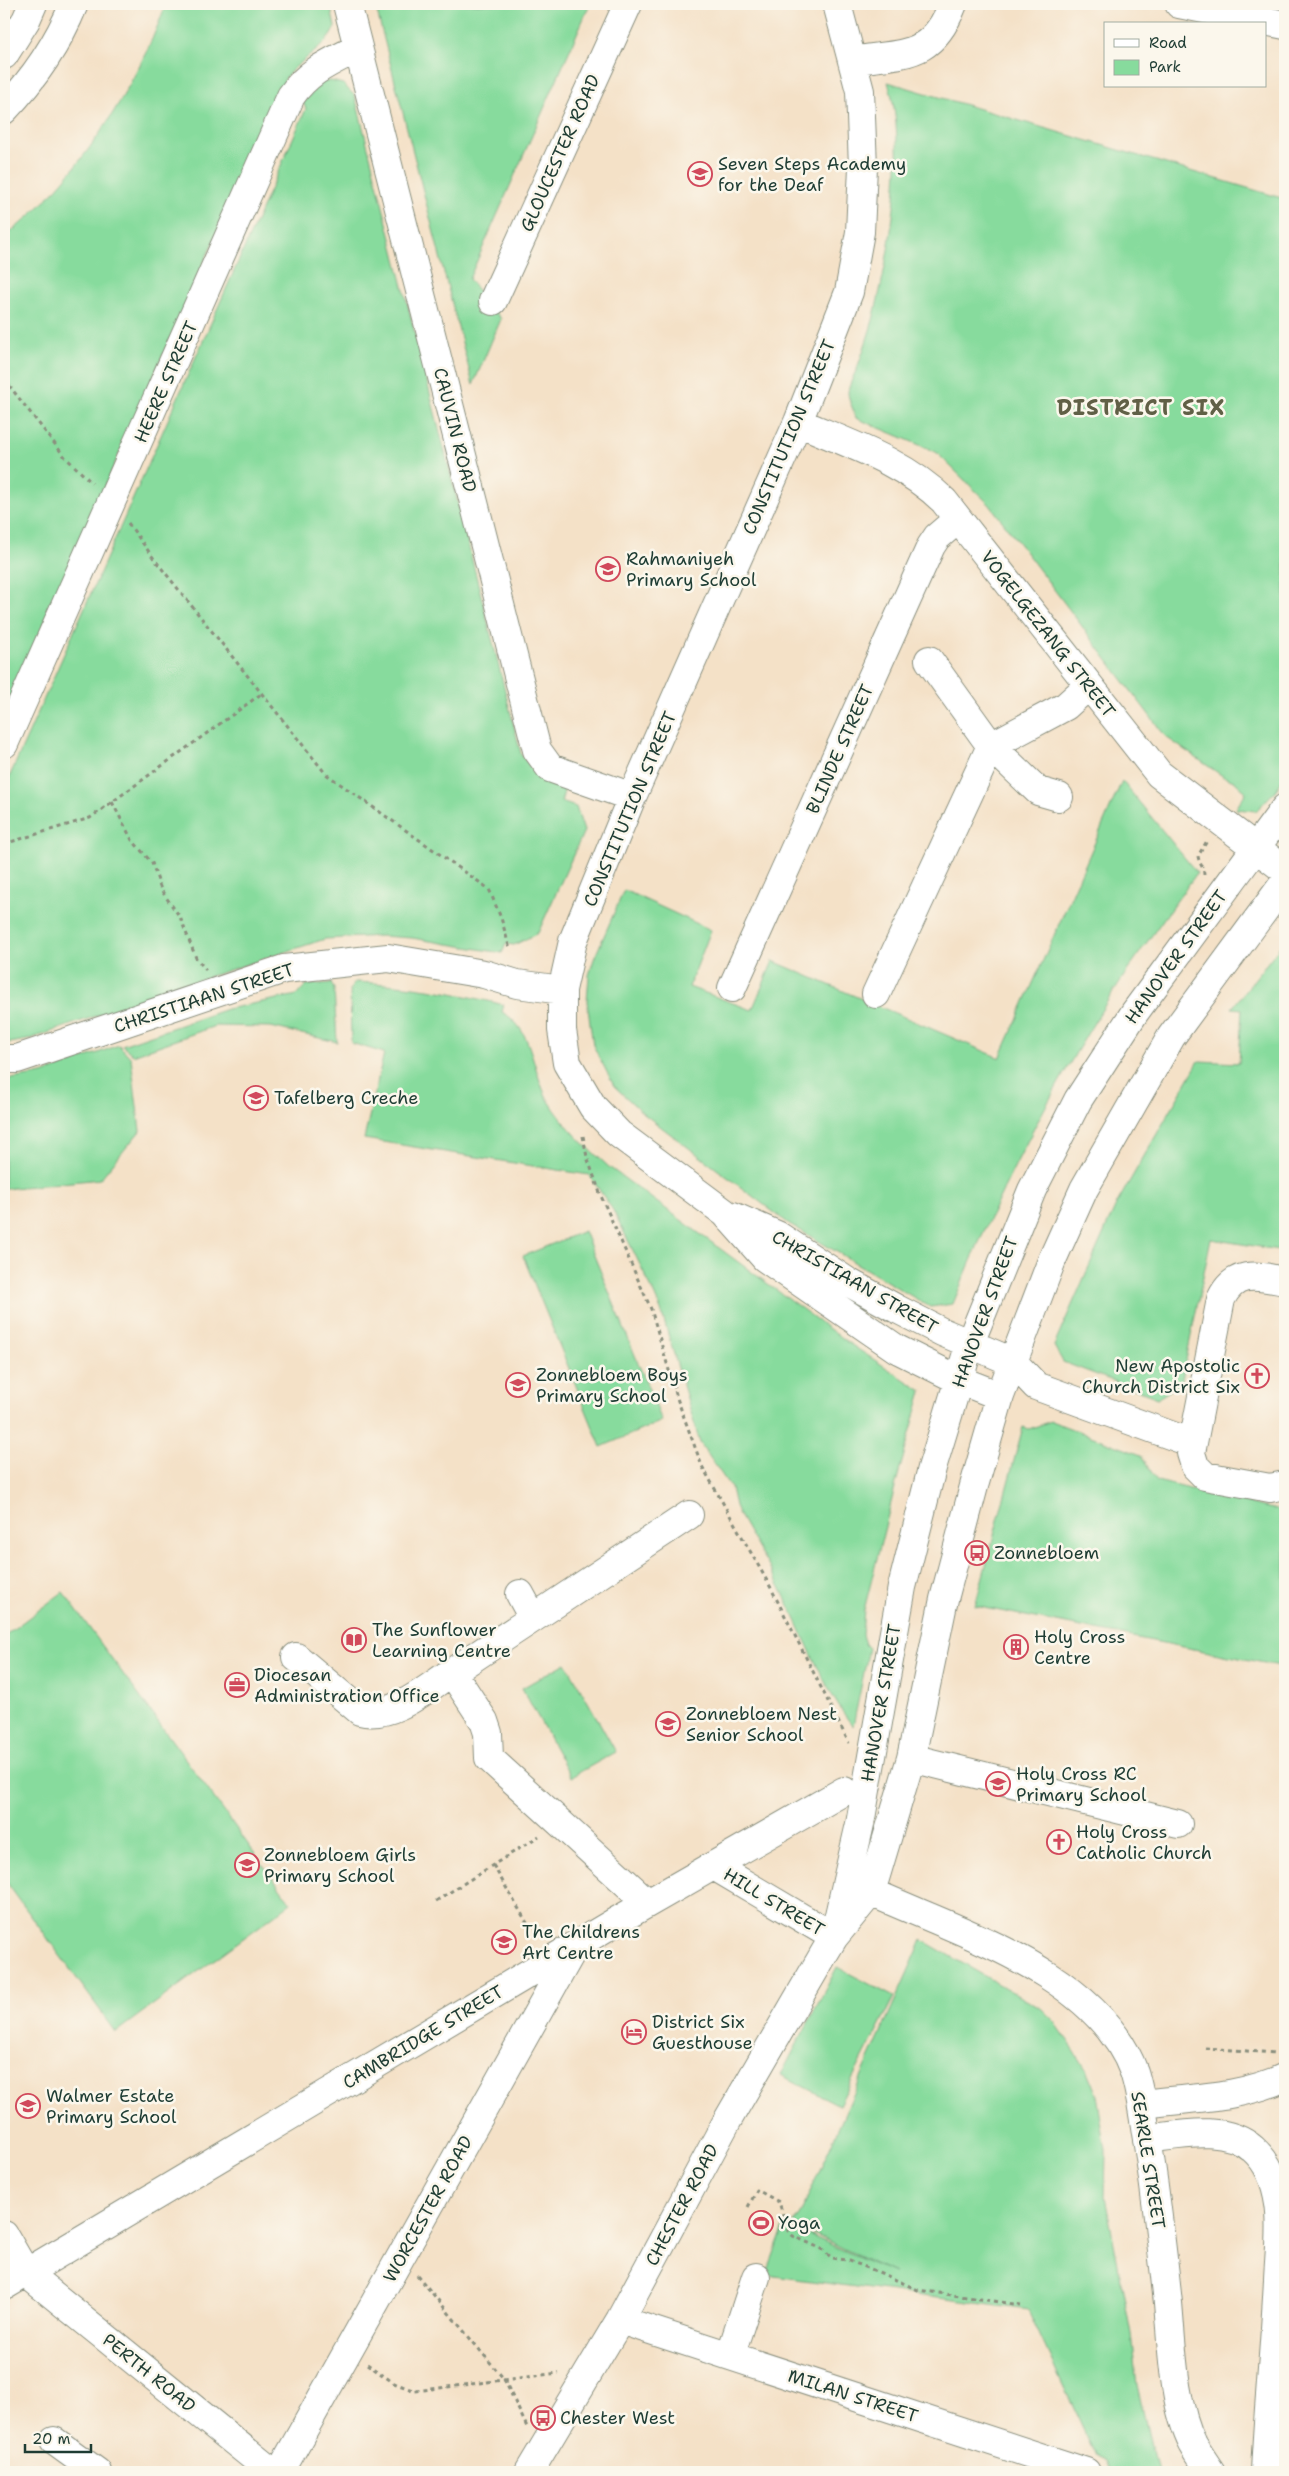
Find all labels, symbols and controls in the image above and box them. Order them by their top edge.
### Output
legend [1104,22,1266,88]
text: Road [1149,33,1187,53]
text: Park [1149,57,1181,77]
street label: GLOUCESTER ROAD [515,71,606,235]
place label: Seven Steps Academy for the Deaf [718,152,906,197]
school or university icon: Seven Steps Academy for the Deaf [687,161,713,187]
street label: HEERE STREET [128,317,204,447]
street label: CONSTITUTION STREET [737,336,841,538]
street label: CAUVIN ROAD [428,365,482,495]
district label: DISTRICT SIX [1057,393,1225,422]
street label: VOGELGEZANG STREET [975,546,1121,722]
place label: Rahmaniyeh Primary School [626,547,757,592]
school or university icon: Rahmaniyeh Primary School [595,556,621,582]
street label: BLINDE STREET [801,680,879,818]
street label: CONSTITUTION STREET [578,708,682,910]
street label: HANOVER STREET [1119,885,1233,1029]
street label: CHRISTIAAN STREET [111,958,297,1038]
school or university icon: Tafelberg Creche [243,1085,269,1111]
place label: Tafelberg Creche [274,1086,419,1110]
street label: CHRISTIAAN STREET [767,1225,943,1339]
street label: HANOVER STREET [946,1233,1024,1391]
place label: New Apostolic Church District Six [1082,1354,1240,1399]
place label: Zonnebloem Boys Primary School [536,1363,688,1408]
church icon: New Apostolic Church District Six [1244,1363,1270,1389]
school or university icon: Zonnebloem Boys Primary School [505,1372,531,1398]
bus stop icon: Zonnebloem [964,1540,990,1566]
place label: Zonnebloem [994,1541,1099,1565]
place label: The Sunflower Learning Centre [372,1618,511,1663]
street label: HANOVER STREET [855,1622,907,1784]
place label: Holy Cross Centre [1034,1625,1125,1670]
library icon: The Sunflower Learning Centre [341,1627,367,1653]
building icon: Holy Cross Centre [1003,1634,1029,1660]
place label: Diocesan Administration Office [254,1663,440,1708]
office icon: Diocesan Administration Office [224,1672,250,1698]
place label: Zonnebloem Nest Senior School [686,1702,837,1747]
school or university icon: Zonnebloem Nest Senior School [655,1711,681,1737]
place label: Holy Cross RC Primary School [1016,1762,1147,1807]
school or university icon: Holy Cross RC Primary School [985,1771,1011,1797]
place label: Holy Cross Catholic Church [1076,1820,1212,1865]
church icon: Holy Cross Catholic Church [1046,1829,1072,1855]
place label: Zonnebloem Girls Primary School [264,1843,416,1888]
school or university icon: Zonnebloem Girls Primary School [234,1852,260,1878]
street label: HILL STREET [719,1862,829,1942]
place label: The Childrens Art Centre [522,1920,640,1965]
school or university icon: The Childrens Art Centre [491,1929,517,1955]
street label: CAMBRIDGE STREET [338,1979,508,2095]
place label: District Six Guesthouse [652,2010,753,2055]
hotel icon: District Six Guesthouse [621,2019,647,2045]
place label: Walmer Estate Primary School [46,2084,177,2129]
street label: SEARLE STREET [1125,2090,1171,2230]
school or university icon: Walmer Estate Primary School [15,2093,41,2119]
street label: WORCESTER ROAD [378,2131,478,2287]
street label: CHESTER ROAD [640,2140,724,2270]
sports icon: Yoga [748,2210,774,2236]
place label: Yoga [778,2211,820,2235]
street label: PERTH ROAD [97,2328,201,2418]
street label: MILAN STREET [785,2364,921,2428]
bus stop icon: Chester West [530,2405,556,2431]
place label: Chester West [560,2406,675,2430]
scale bar [25,2421,91,2453]
text: 20 m [32,2429,71,2449]

